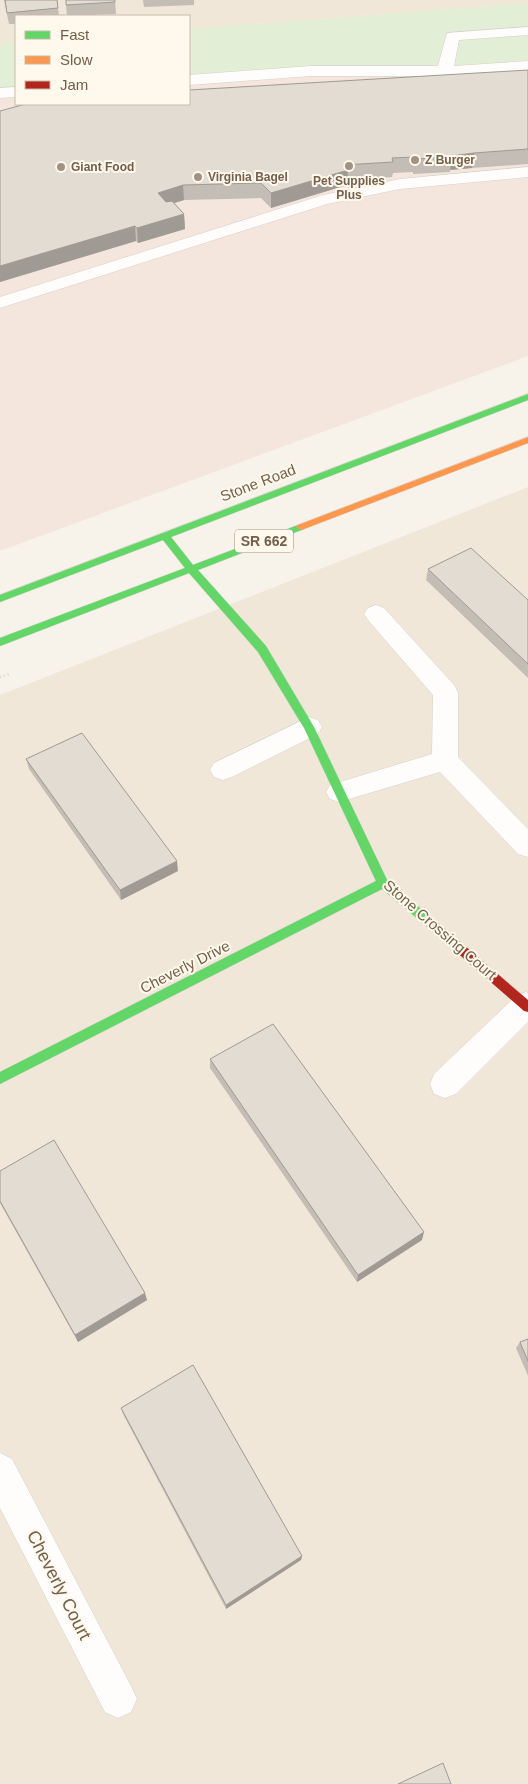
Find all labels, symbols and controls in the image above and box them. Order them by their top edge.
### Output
legend [15,15,190,105]
text: Fast [60,26,90,43]
text: Slow [60,51,93,68]
text: Jam [60,76,88,93]
place label: Z Burger [425,153,475,167]
marker: Z Burger [409,154,421,166]
place label: Giant Food [71,160,134,174]
marker: Pet Supplies Plus [343,160,355,172]
marker: Giant Food [55,161,67,173]
place label: Virginia Bagel [208,170,288,184]
marker: Virginia Bagel [192,171,204,183]
place label: Pet Supplies Plus [313,174,385,202]
street label: Stone Road [218,460,298,505]
road number: SR 662 [235,530,293,552]
street label: Stone Crossing Court [381,876,501,984]
street label: Cheverly Drive [137,937,232,996]
street label: Cheverly Court [23,1527,95,1643]

